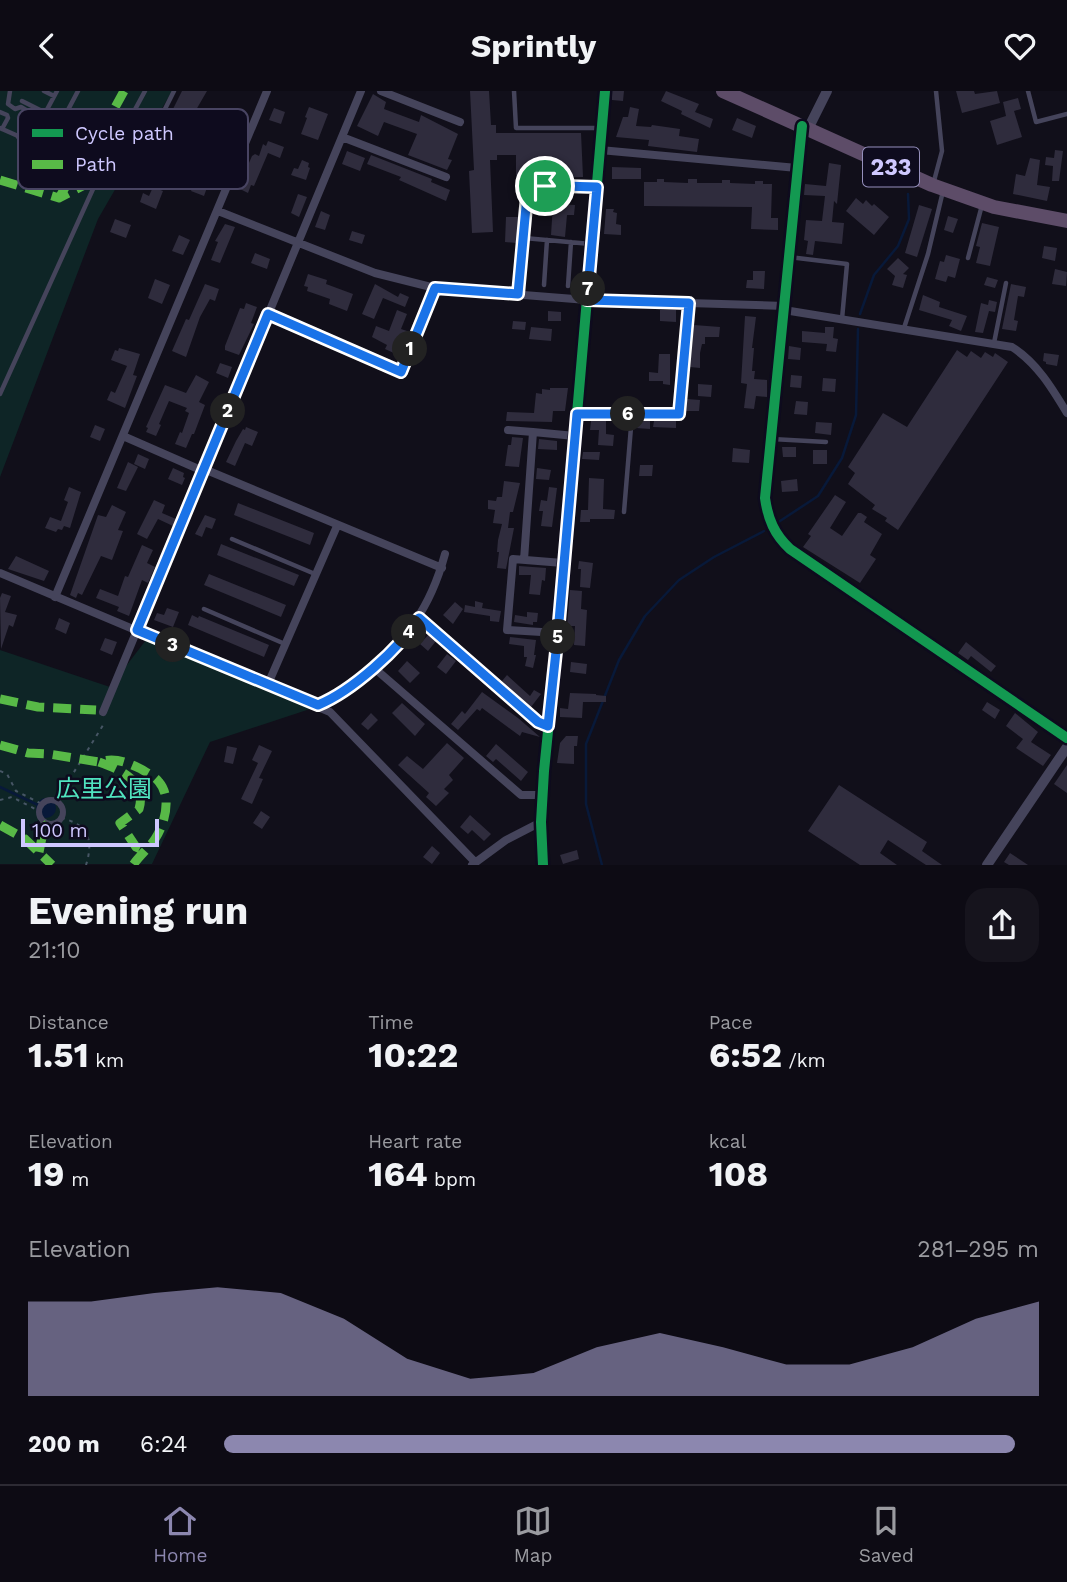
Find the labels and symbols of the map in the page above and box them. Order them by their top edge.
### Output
legend [18,109,248,189]
text: Cycle path [75,122,174,145]
road number: 233 [863,148,919,187]
text: Path [75,153,117,176]
pin [515,156,575,216]
pin: 7 [570,271,606,307]
pin: 1 [392,331,428,367]
pin: 2 [210,393,246,429]
pin: 6 [610,397,646,431]
pin: 4 [392,615,426,649]
pin: 5 [540,619,576,655]
pin: 3 [156,627,190,663]
park label: 広里公園 [56,775,152,803]
scale bar [21,815,159,847]

